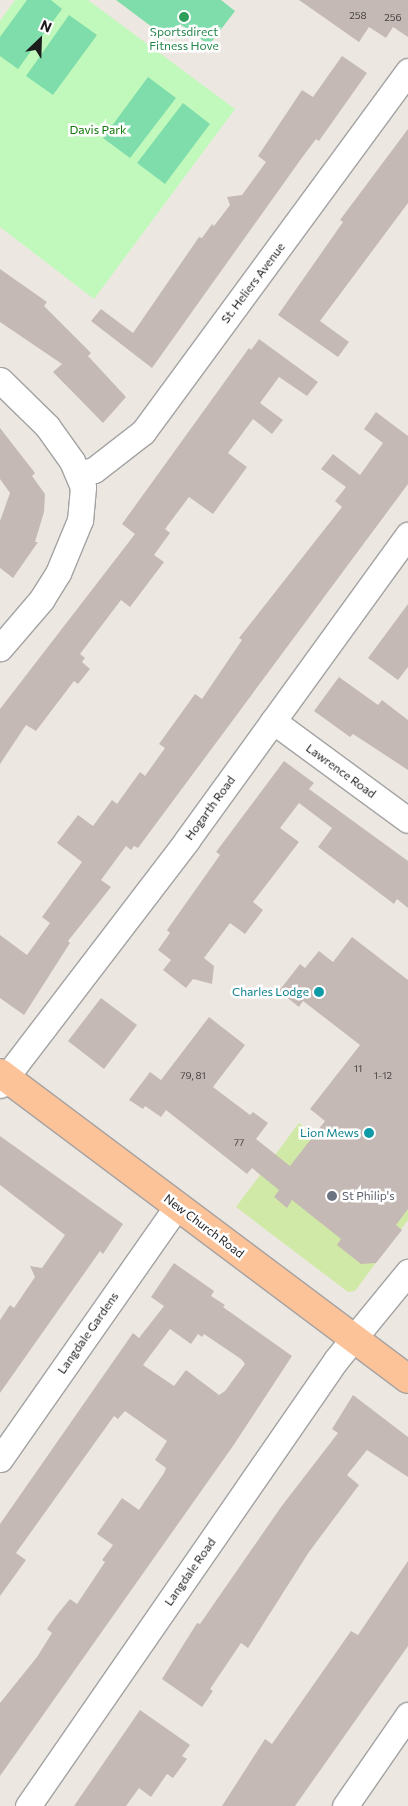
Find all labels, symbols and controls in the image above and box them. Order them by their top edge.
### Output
house number: 258 [349,10,367,22]
marker: Sportsdirect Fitness Hove [178,11,190,23]
house number: 256 [384,12,402,24]
north arrow [15,15,65,65]
text: N [38,16,55,36]
place label: Sportsdirect Fitness Hove [149,25,219,53]
park label: Davis Park [69,123,127,137]
street label: St. Heliers Avenue [218,240,288,326]
street label: Lawrence Road [303,741,379,801]
street label: Hogarth Road [182,773,238,843]
place label: Charles Lodge [232,985,309,999]
marker: Charles Lodge [313,986,325,998]
house number: 11 [354,1063,362,1075]
house number: 79, 81 [180,1070,206,1082]
house number: 1-12 [374,1070,392,1082]
place label: Lion Mews [300,1126,359,1140]
marker: Lion Mews [363,1127,375,1139]
house number: 77 [234,1137,244,1149]
place label: St Philip's [342,1189,395,1203]
marker: St Philip's [326,1190,338,1202]
street label: New Church Road [161,1191,247,1261]
street label: Langdale Gardens [54,1289,122,1377]
street label: Langdale Road [161,1535,219,1609]

